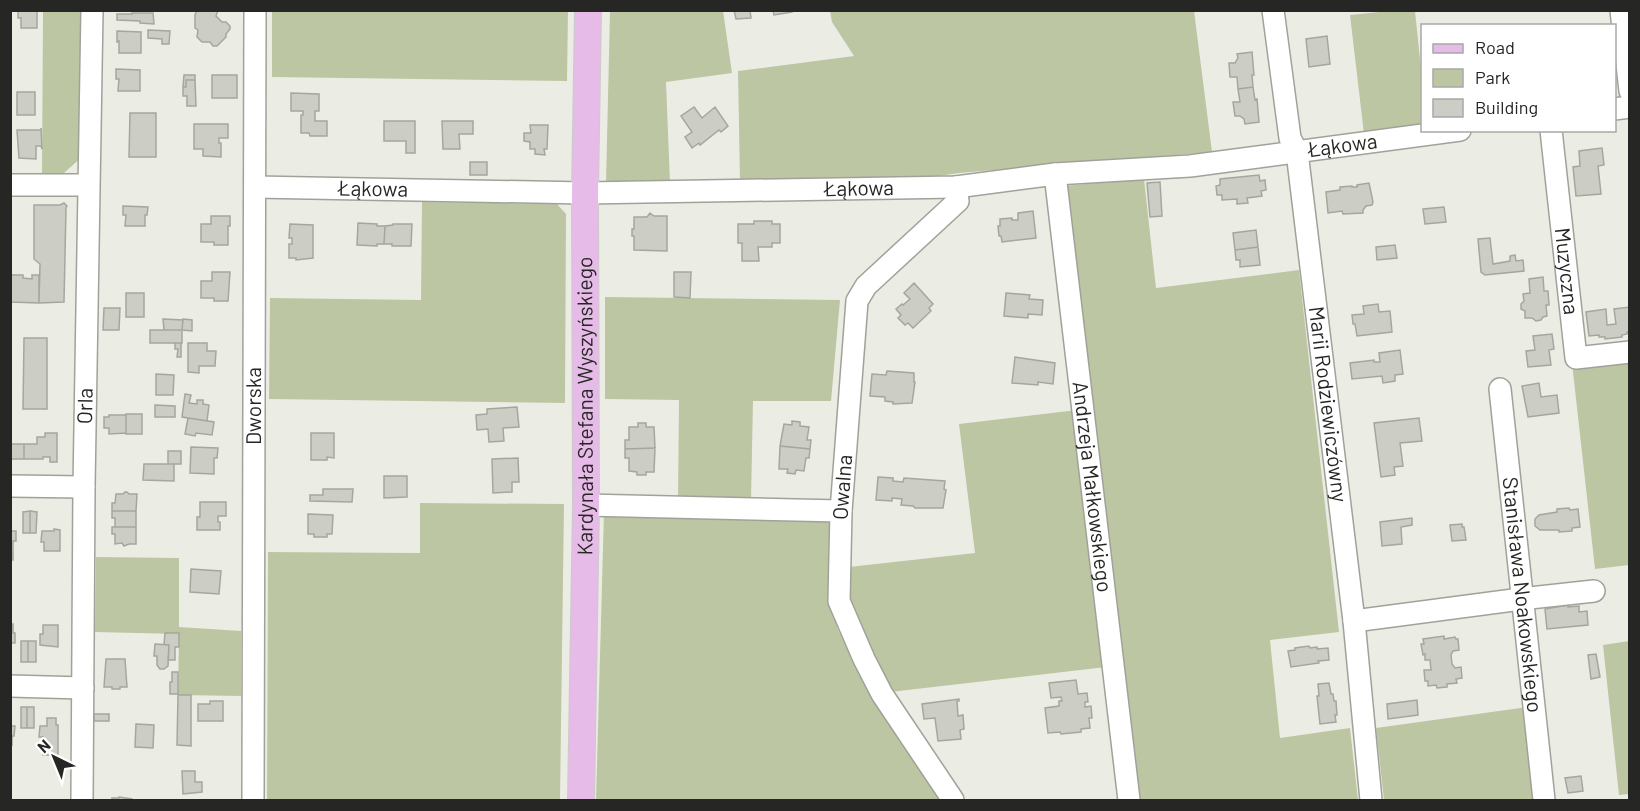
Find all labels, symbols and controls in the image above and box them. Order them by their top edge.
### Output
legend [1421,24,1616,132]
text: Road [1475,36,1515,58]
text: Park [1475,66,1510,88]
text: Building [1475,96,1538,118]
street label: Łąkowa [1305,127,1379,161]
street label: Łąkowa [337,174,408,201]
street label: Łąkowa [823,174,894,200]
street label: Muzyczna [1551,226,1585,316]
street label: Kardynała Stefana Wyszyńskiego [571,257,597,556]
street label: Marii Rodziewiczówny [1305,305,1354,504]
street label: Dworska [240,367,265,445]
street label: Andrzeja Małkowskiego [1069,380,1118,594]
street label: Orla [71,388,97,424]
street label: Owalna [827,453,856,520]
street label: Stanisława Noakowskiego [1498,475,1549,714]
north arrow [24,727,84,787]
text: N [33,735,54,756]

